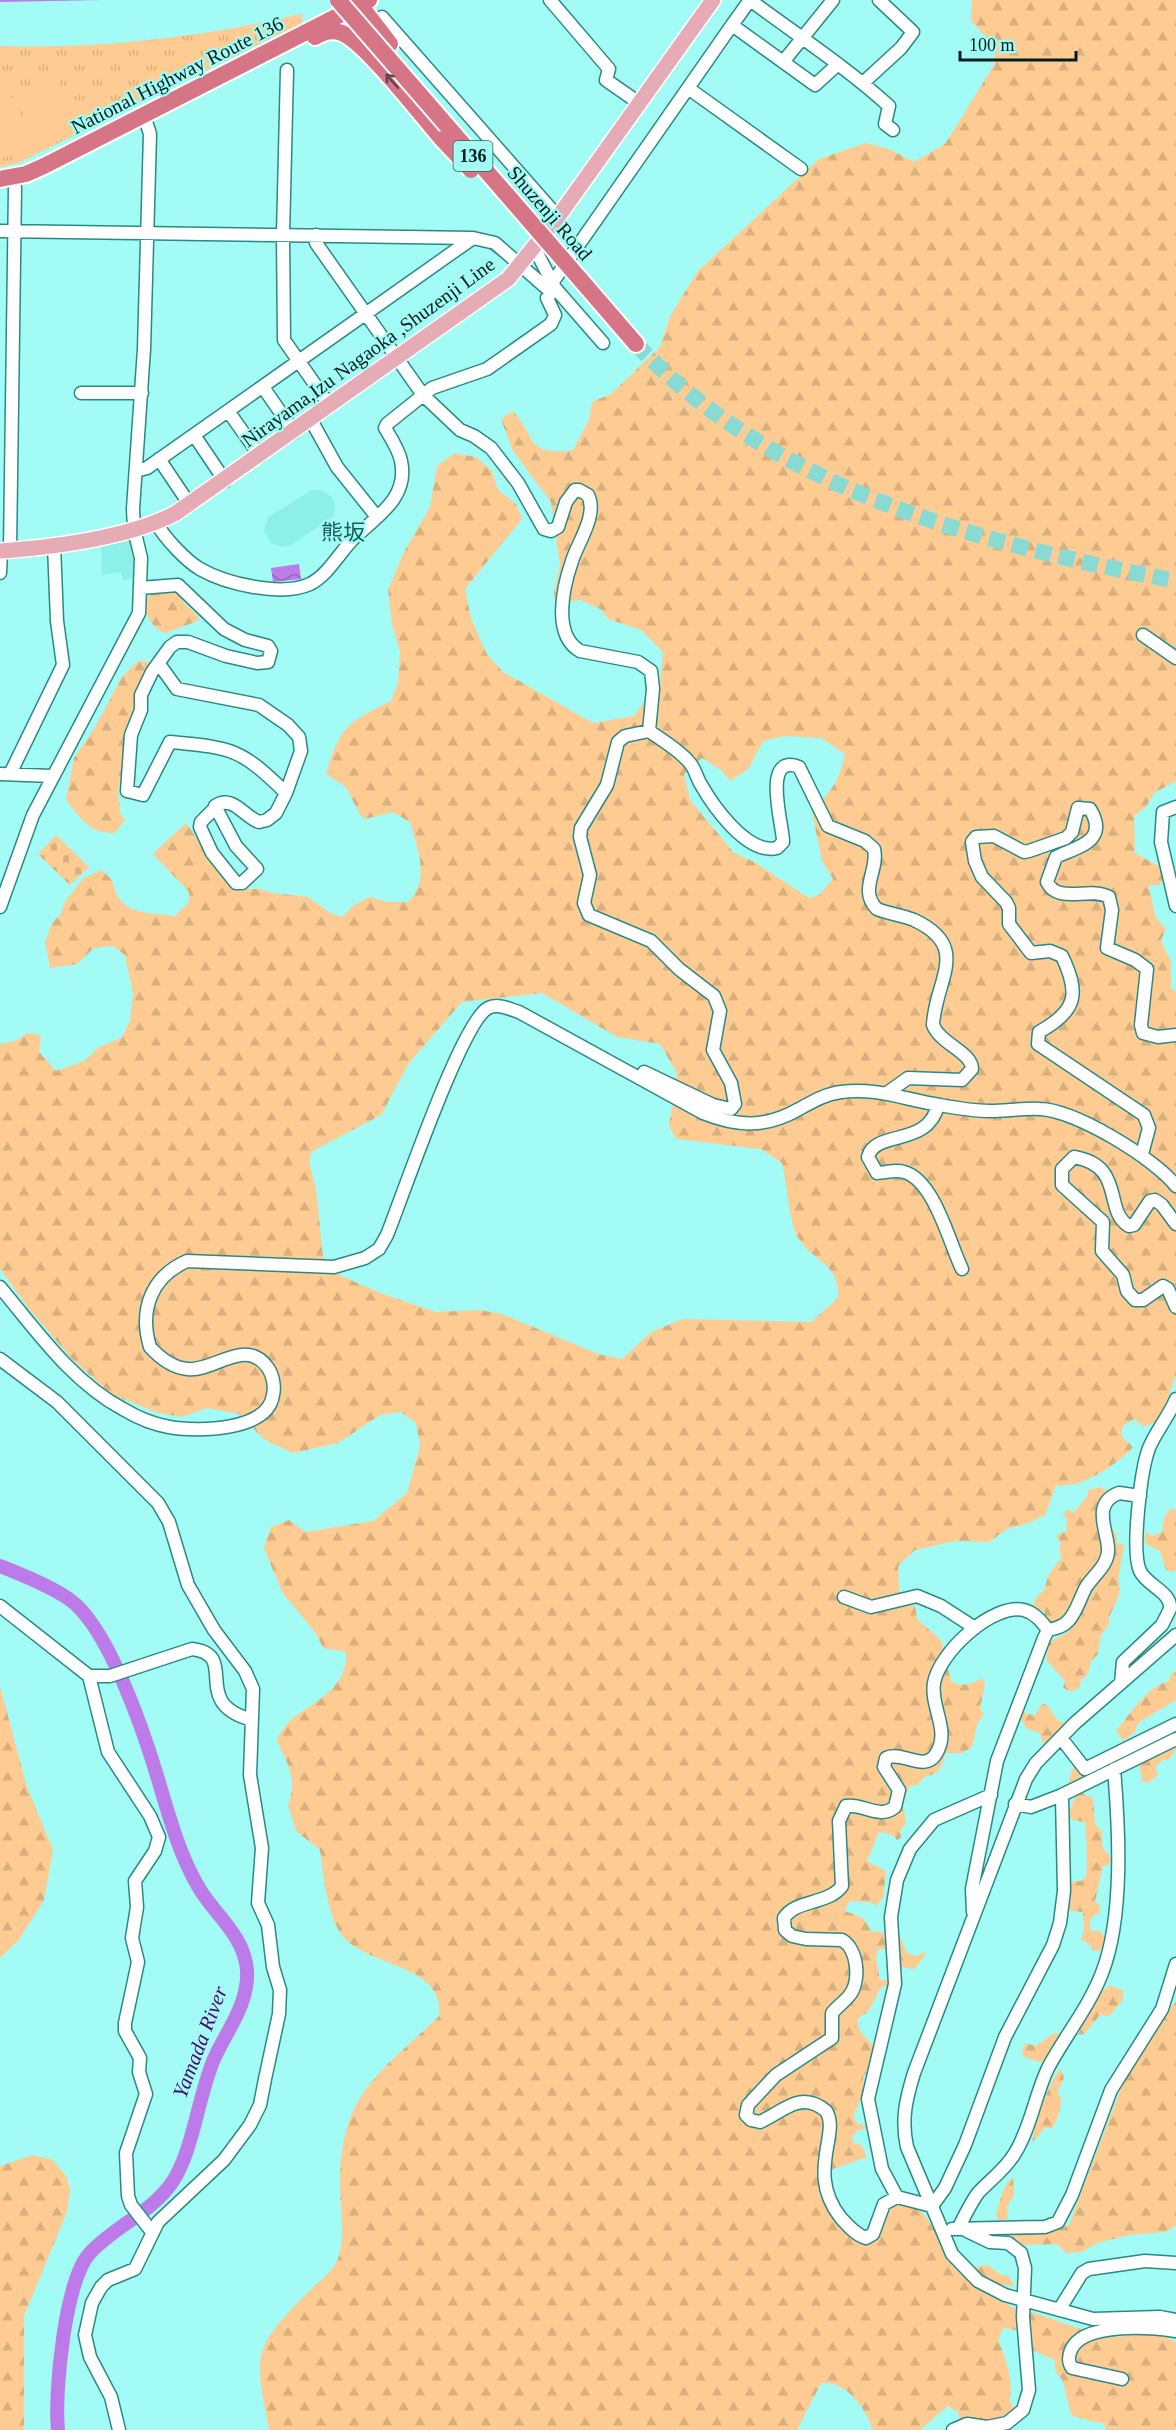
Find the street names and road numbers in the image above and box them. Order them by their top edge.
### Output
street label: National Highway Route 136 [67,12,287,139]
road number: 136 [454,141,492,171]
street label: Shuzenji Road [502,162,597,265]
street label: Nirayama,Izu Nagaoka ,Shuzenji Line [237,253,499,452]

